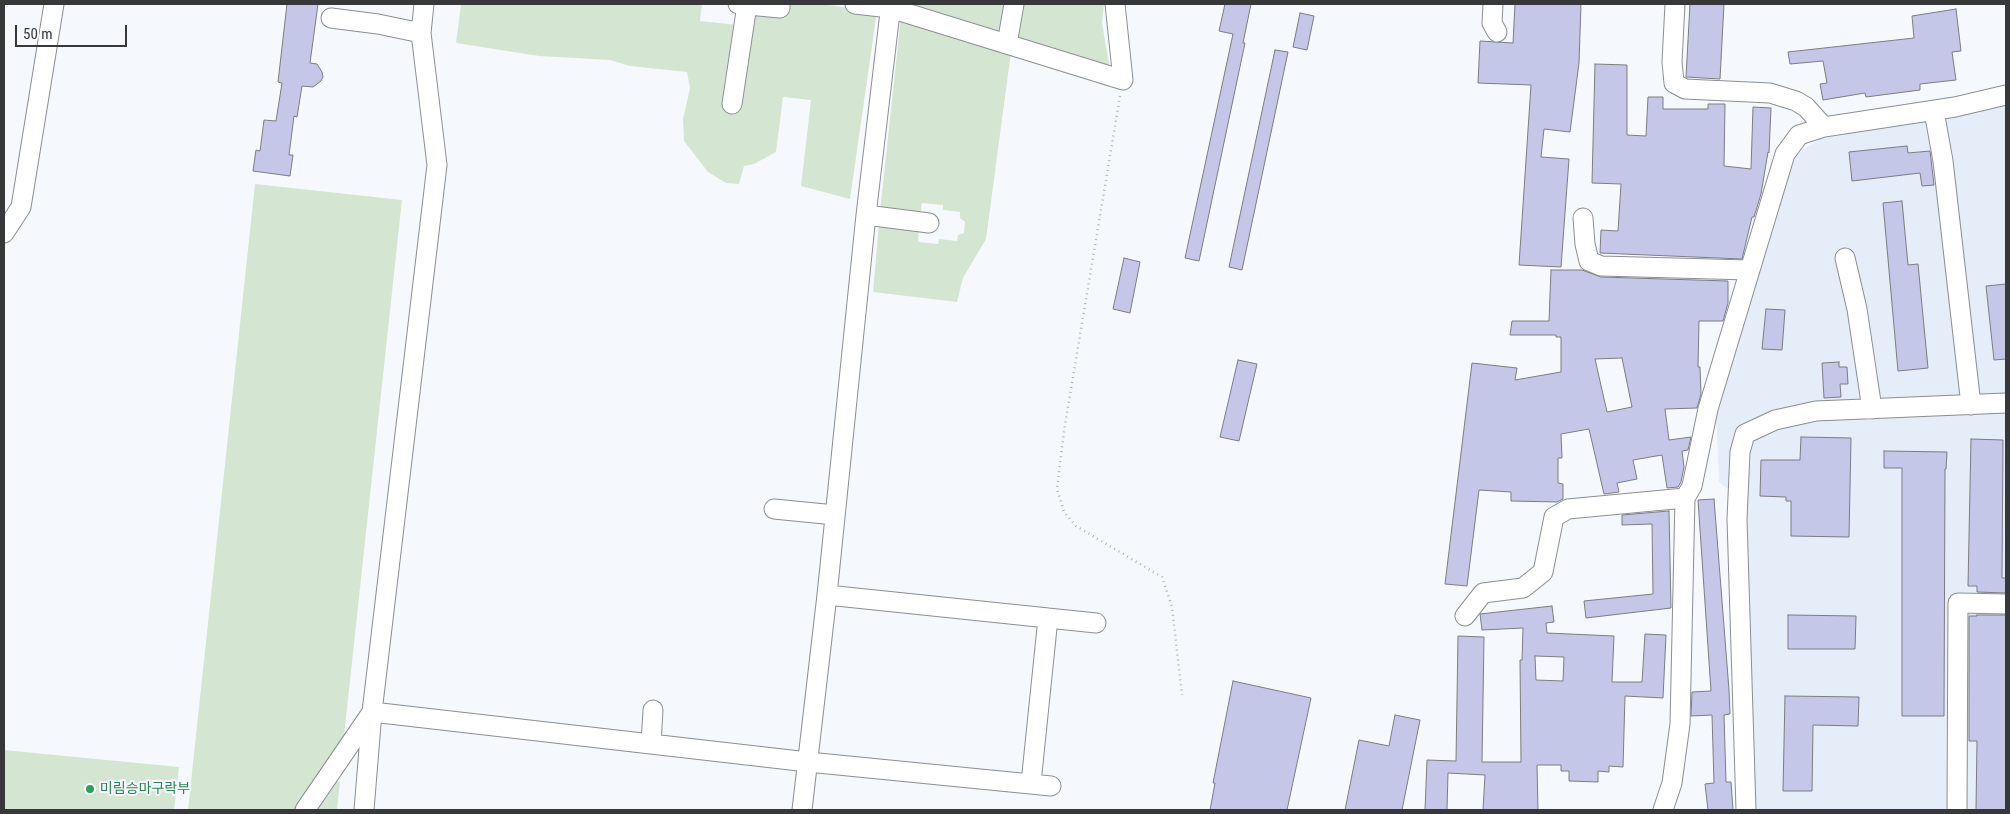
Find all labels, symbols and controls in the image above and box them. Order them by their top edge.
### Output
scale bar [18,15,130,47]
text: 50 m [23,25,53,43]
place label: 미림승마구락부 [100,781,190,797]
marker: 미림승마구락부 [84,783,96,795]

